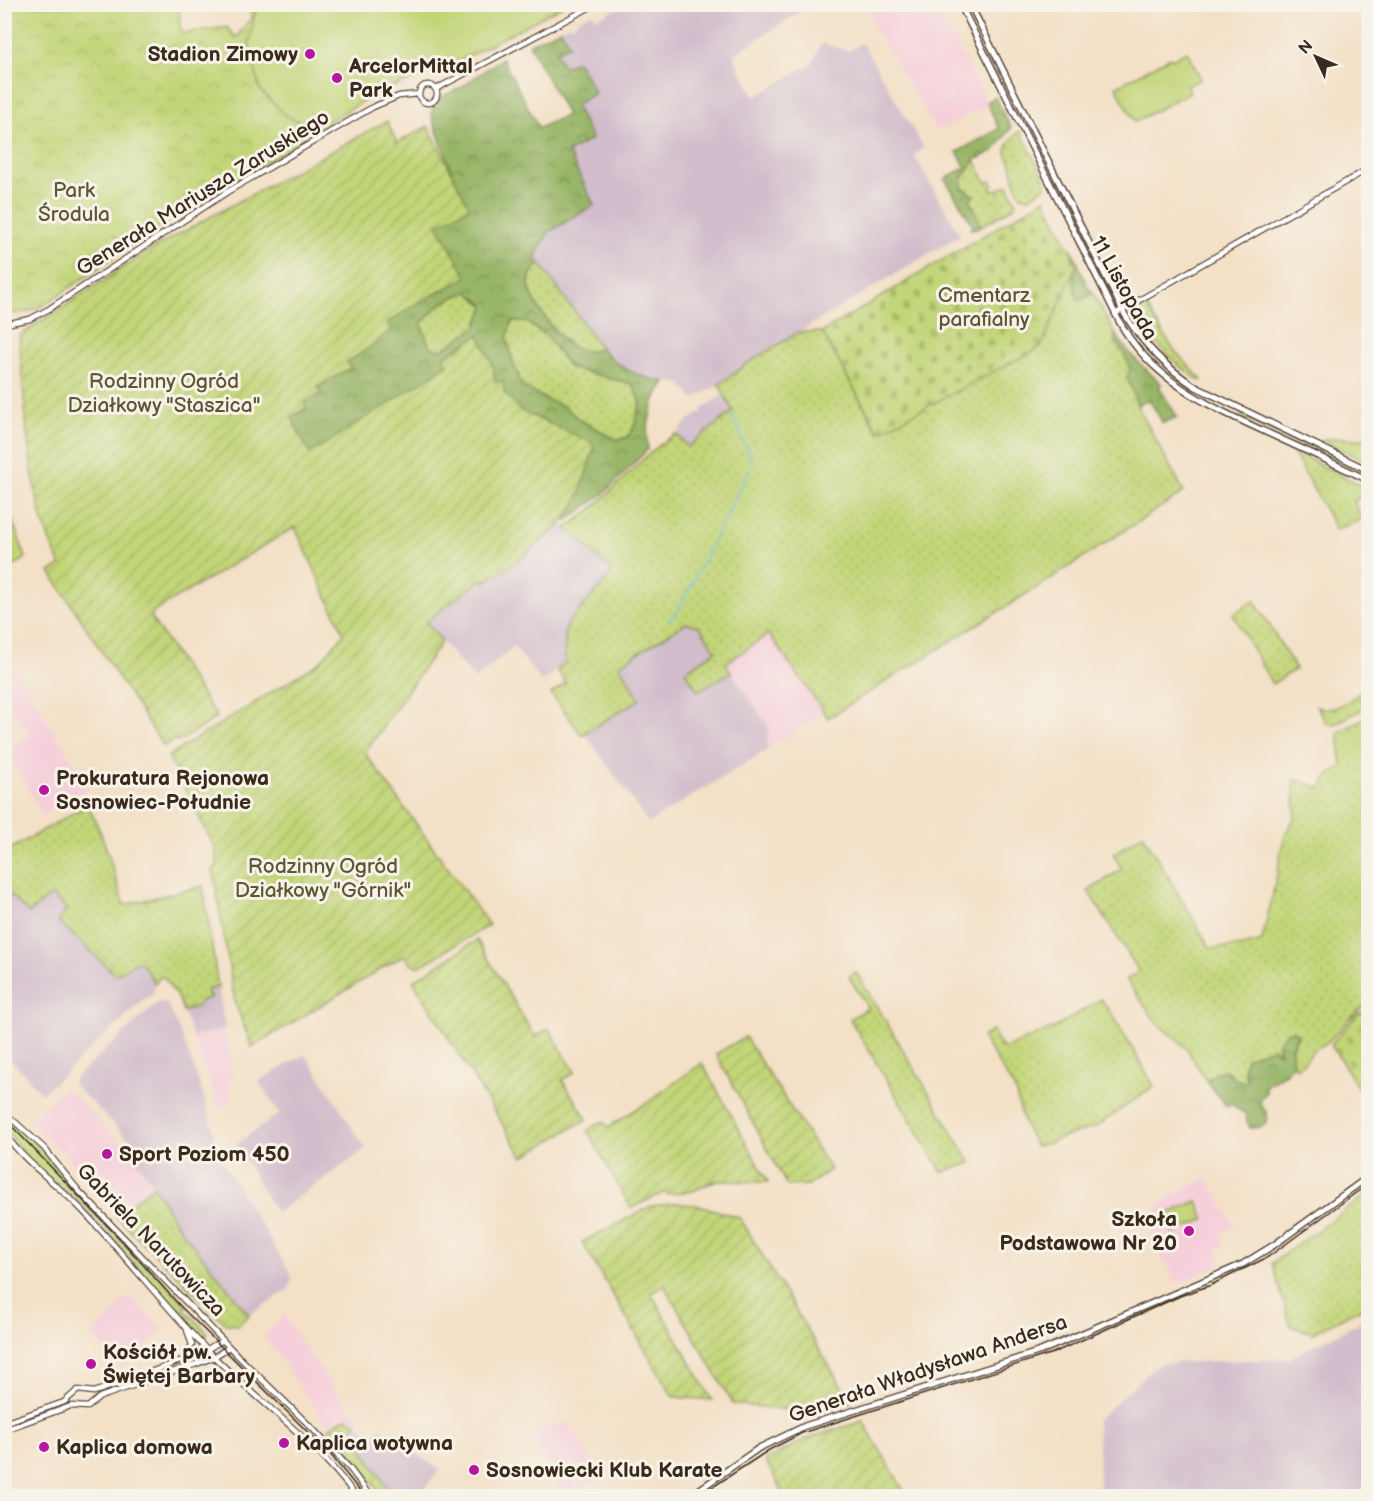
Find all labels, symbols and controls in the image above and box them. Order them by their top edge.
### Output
north arrow [1286,27,1346,87]
text: N [1295,37,1317,59]
place label: Stadion Zimowy [148,42,298,67]
marker: Stadion Zimowy [303,47,317,61]
place label: ArcelorMittal Park [348,54,473,103]
marker: ArcelorMittal Park [330,71,344,85]
street label: Generała Mariusza Zaruskiego [72,105,334,281]
park label: Park Środula [38,178,110,227]
street label: 11 Listopada [1085,232,1163,344]
park label: Cmentarz parafialny [938,283,1031,332]
park label: Rodzinny Ogród Działkowy "Staszica" [68,369,261,418]
place label: Prokuratura Rejonowa Sosnowiec-Południe [56,766,269,815]
marker: Prokuratura Rejonowa Sosnowiec-Południe [37,783,51,797]
park label: Rodzinny Ogród Działkowy "Górnik" [235,854,411,903]
place label: Sport Poziom 450 [119,1142,290,1167]
marker: Sport Poziom 450 [100,1147,114,1161]
street label: Gabriela Narutowicza [72,1158,230,1322]
place label: Szkoła Podstawowa Nr 20 [1000,1207,1177,1256]
marker: Szkoła Podstawowa Nr 20 [1182,1224,1196,1238]
street label: Generała Władysława Andersa [786,1310,1070,1428]
place label: Kościół pw. Świętej Barbary [103,1340,255,1389]
marker: Kościół pw. Świętej Barbary [84,1357,98,1371]
place label: Kaplica wotywna [296,1431,453,1456]
place label: Kaplica domowa [56,1435,213,1460]
marker: Kaplica wotywna [277,1436,291,1450]
marker: Kaplica domowa [37,1440,51,1454]
place label: Sosnowiecki Klub Karate [486,1458,723,1483]
marker: Sosnowiecki Klub Karate [467,1463,481,1477]

